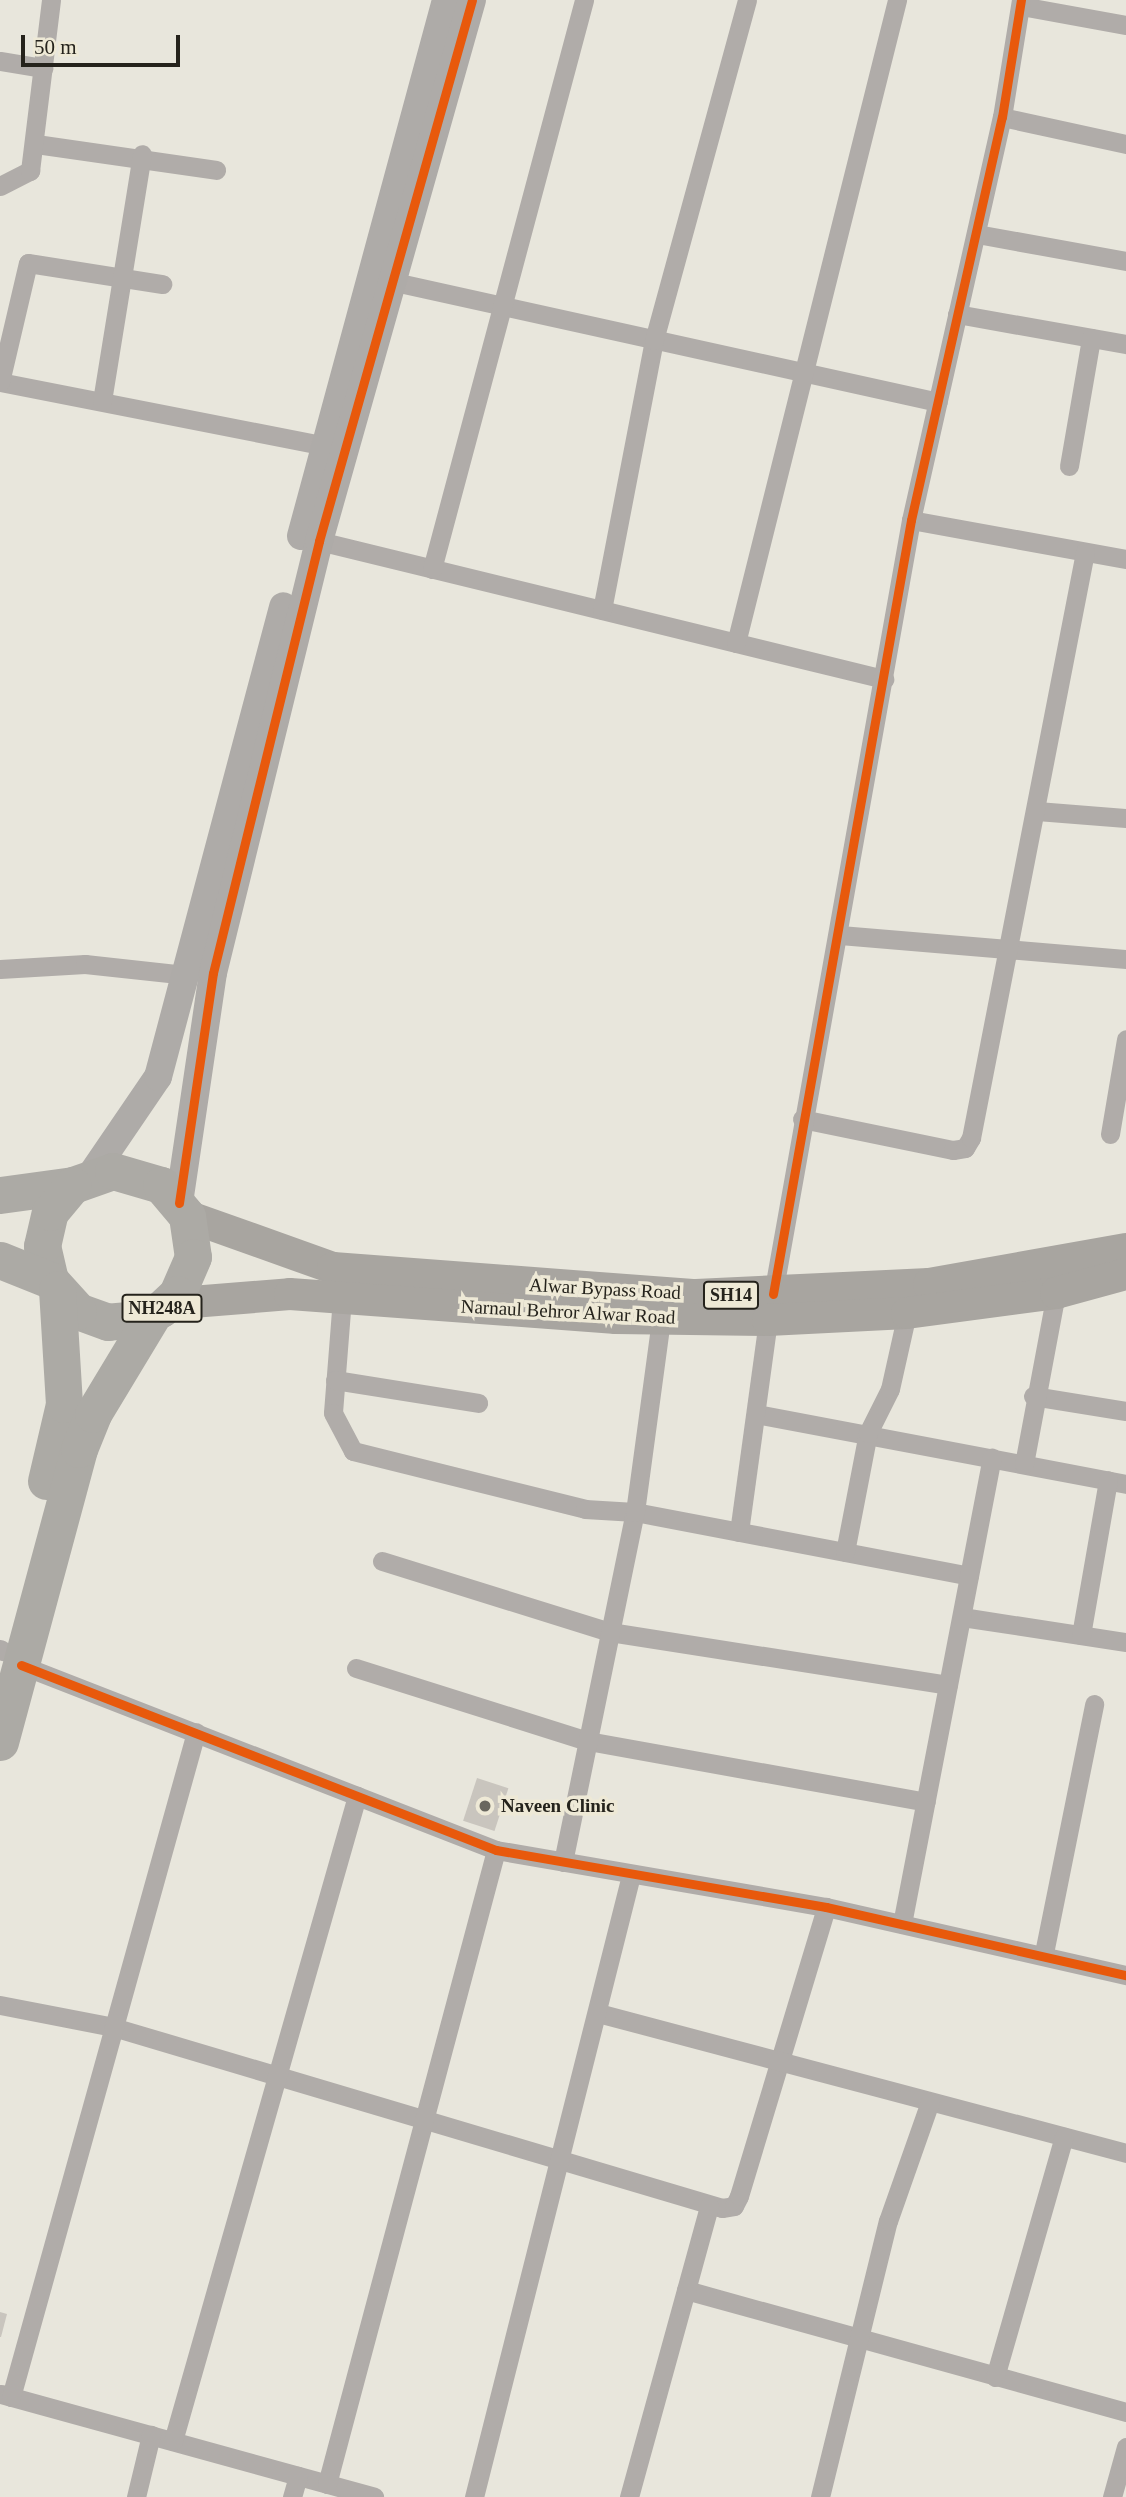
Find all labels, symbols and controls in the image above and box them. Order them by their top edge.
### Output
scale bar [24,21,184,65]
text: 50 m [34,35,77,59]
street label: Alwar Bypass Road [520,1273,690,1305]
road number: SH14 [701,1280,761,1310]
road number: NH248A [118,1294,206,1322]
street label: Narnaul Behror Alwar Road [445,1294,691,1330]
place label: Naveen Clinic [501,1795,630,1817]
marker: Naveen Clinic [475,1796,495,1816]

